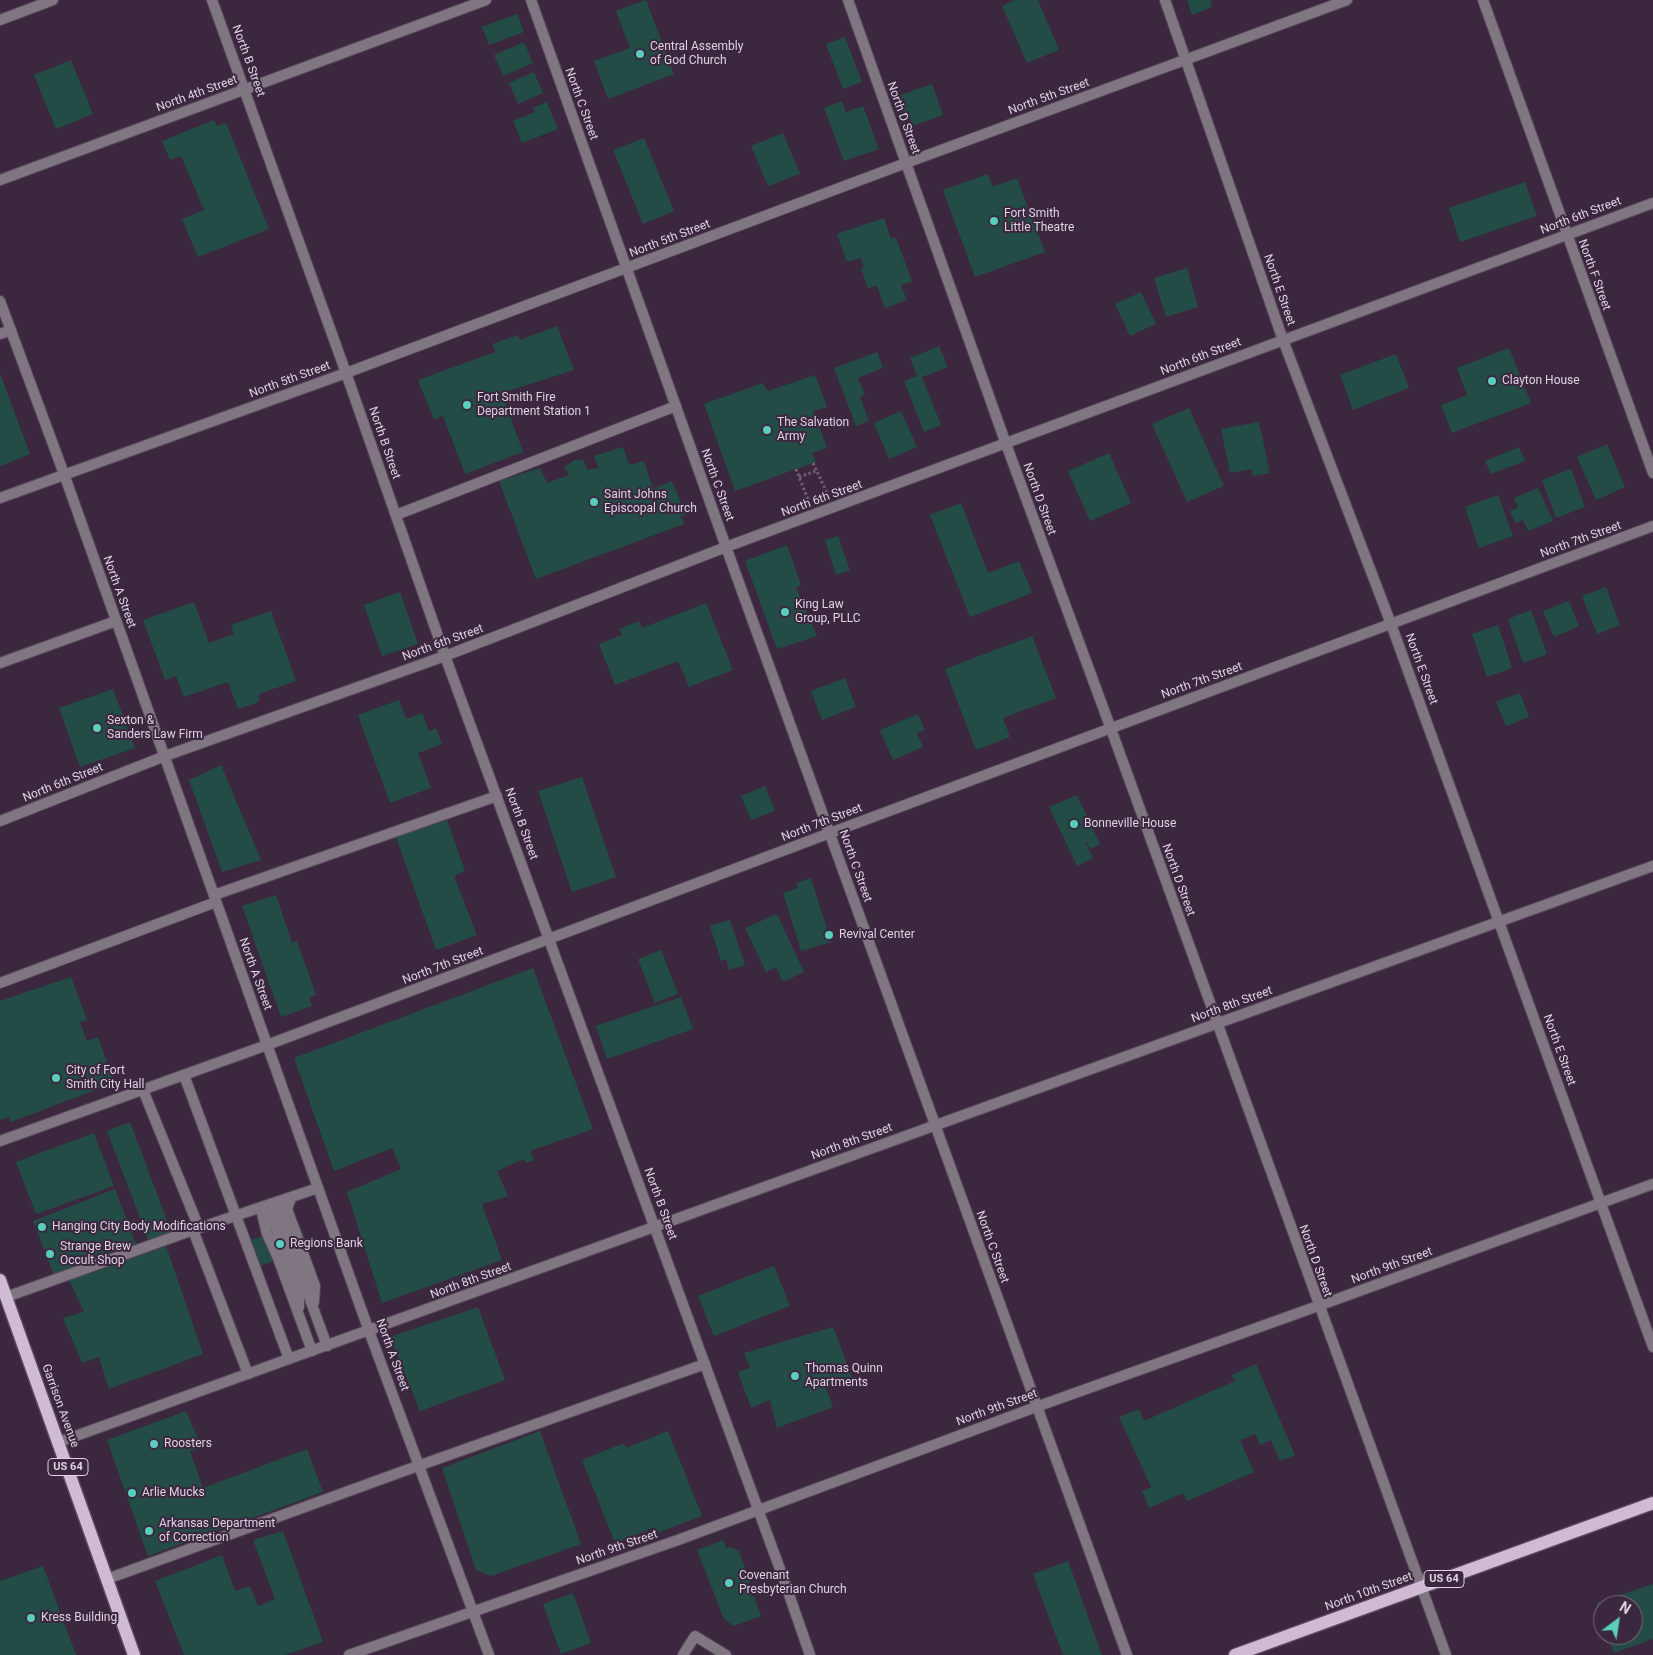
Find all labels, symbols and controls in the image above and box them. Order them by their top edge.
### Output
street label: North B Street [228,23,268,99]
place label: Central Assembly of God Church [650,40,743,68]
marker: Central Assembly of God Church [634,48,646,60]
street label: North C Street [561,66,601,142]
street label: North 4th Street [155,73,239,115]
street label: North 5th Street [1007,76,1091,118]
street label: North D Street [883,80,923,156]
street label: North 6th Street [1539,194,1623,238]
place label: Fort Smith Little Theatre [1004,207,1074,235]
marker: Fort Smith Little Theatre [988,215,1000,227]
street label: North 5th Street [628,217,712,261]
street label: North F Street [1574,238,1614,312]
street label: North E Street [1260,252,1298,328]
street label: North 6th Street [1159,335,1243,379]
street label: North 5th Street [248,359,332,401]
place label: Clayton House [1502,374,1580,388]
marker: Clayton House [1486,375,1498,387]
place label: Fort Smith Fire Department Station 1 [477,391,591,419]
marker: Fort Smith Fire Department Station 1 [461,399,473,411]
street label: North B Street [365,405,403,481]
place label: The Salvation Army [777,416,849,444]
marker: The Salvation Army [761,424,773,436]
street label: North C Street [697,447,737,523]
street label: North D Street [1019,461,1059,537]
street label: North 6th Street [780,478,864,520]
place label: Saint Johns Episcopal Church [604,488,697,516]
marker: Saint Johns Episcopal Church [588,496,600,508]
street label: North 7th Street [1539,519,1623,561]
street label: North A Street [99,554,139,630]
place label: King Law Group, PLLC [795,598,861,626]
marker: King Law Group, PLLC [779,606,791,618]
street label: North 6th Street [401,622,485,664]
street label: North E Street [1401,631,1441,707]
street label: North 7th Street [1160,660,1244,702]
place label: Sexton & Sanders Law Firm [107,714,203,742]
marker: Sexton & Sanders Law Firm [91,722,103,734]
street label: North 6th Street [21,760,105,806]
street label: North B Street [501,786,541,862]
street label: North 7th Street [780,801,864,845]
place label: Bonneville House [1084,817,1176,831]
marker: Bonneville House [1068,818,1080,830]
street label: North C Street [835,828,875,904]
street label: North D Street [1158,842,1198,918]
place label: Revival Center [839,928,915,942]
marker: Revival Center [823,929,835,941]
street label: North A Street [235,936,275,1012]
street label: North 7th Street [401,944,485,988]
street label: North 8th Street [1190,984,1274,1026]
street label: North E Street [1539,1012,1579,1088]
place label: City of Fort Smith City Hall [66,1064,144,1092]
marker: City of Fort Smith City Hall [50,1072,62,1084]
street label: North 8th Street [810,1121,894,1163]
street label: North B Street [640,1166,680,1242]
street label: North C Street [972,1209,1012,1285]
place label: Hanging City Body Modifications [52,1220,226,1234]
marker: Hanging City Body Modifications [36,1221,48,1233]
street label: North D Street [1295,1223,1335,1299]
place label: Regions Bank [290,1237,363,1251]
marker: Regions Bank [274,1238,286,1250]
place label: Strange Brew Occult Shop [60,1240,131,1268]
street label: North 9th Street [1350,1245,1434,1287]
marker: Strange Brew Occult Shop [44,1248,56,1260]
street label: North 8th Street [429,1260,513,1302]
street label: North A Street [372,1317,412,1393]
street label: Garrison Avenue [38,1362,82,1450]
place label: Thomas Quinn Apartments [805,1362,883,1390]
marker: Thomas Quinn Apartments [789,1370,801,1382]
street label: North 9th Street [955,1387,1039,1429]
place label: Roosters [164,1437,212,1451]
marker: Roosters [148,1438,160,1450]
road number: US 64 [48,1458,88,1475]
place label: Arlie Mucks [142,1486,205,1500]
marker: Arlie Mucks [126,1487,138,1499]
place label: Arkansas Department of Correction [159,1517,275,1545]
marker: Arkansas Department of Correction [143,1525,155,1537]
street label: North 9th Street [574,1527,660,1569]
place label: Covenant Presbyterian Church [739,1569,847,1597]
street label: North 10th Street [1323,1570,1415,1614]
road number: US 64 [1424,1570,1464,1588]
marker: Covenant Presbyterian Church [723,1577,735,1589]
north arrow [1593,1595,1643,1645]
text: N [1617,1599,1634,1617]
place label: Kress Building [41,1611,117,1625]
marker: Kress Building [25,1612,37,1624]

